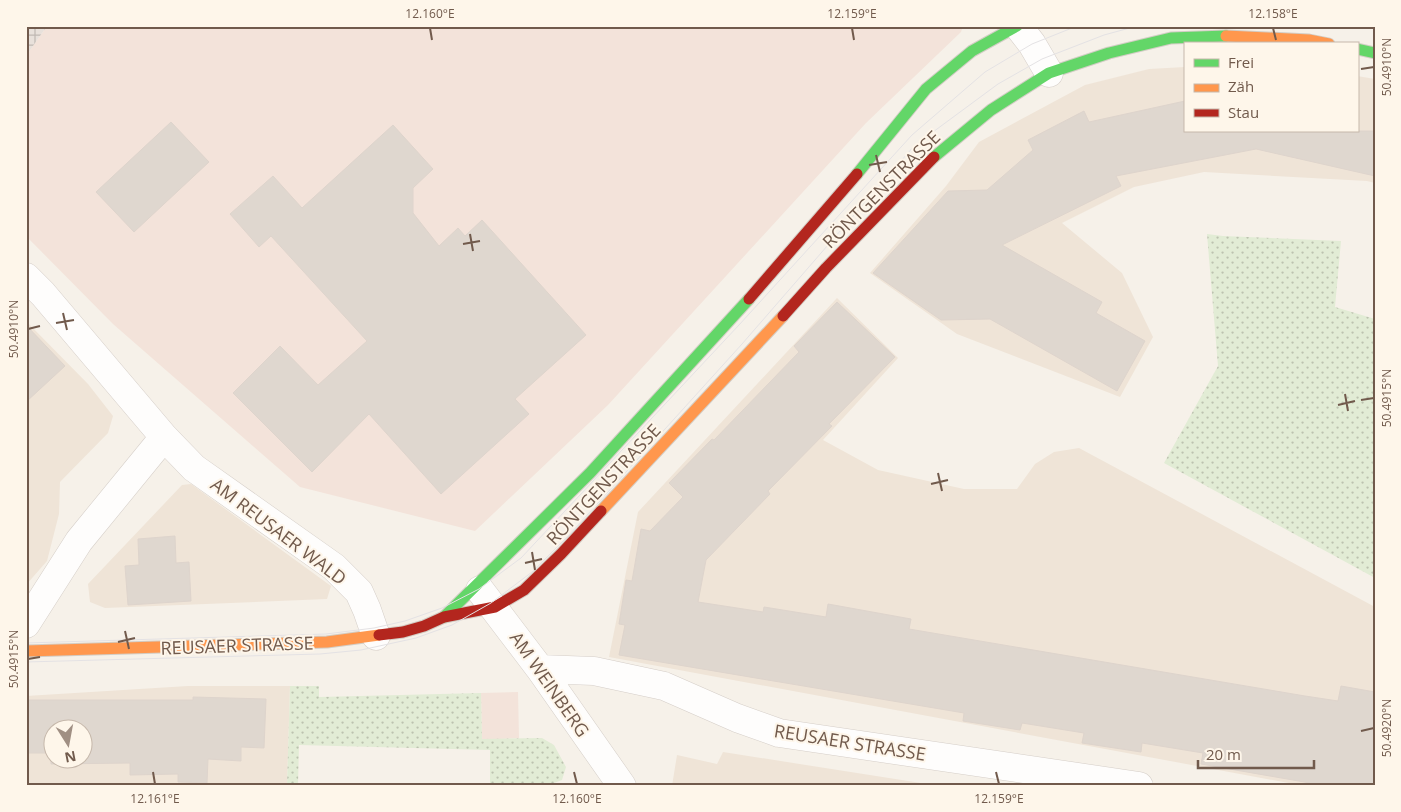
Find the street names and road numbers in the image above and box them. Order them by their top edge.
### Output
street label: RÖNTGENSTRASSE [817,125,945,253]
street label: RÖNTGENSTRASSE [541,418,665,550]
street label: AM REUSAER WALD [206,472,352,590]
street label: AM WEINBERG [505,627,595,741]
street label: REUSAER STRASSE [160,630,314,660]
street label: REUSAER STRASSE [772,718,928,766]

